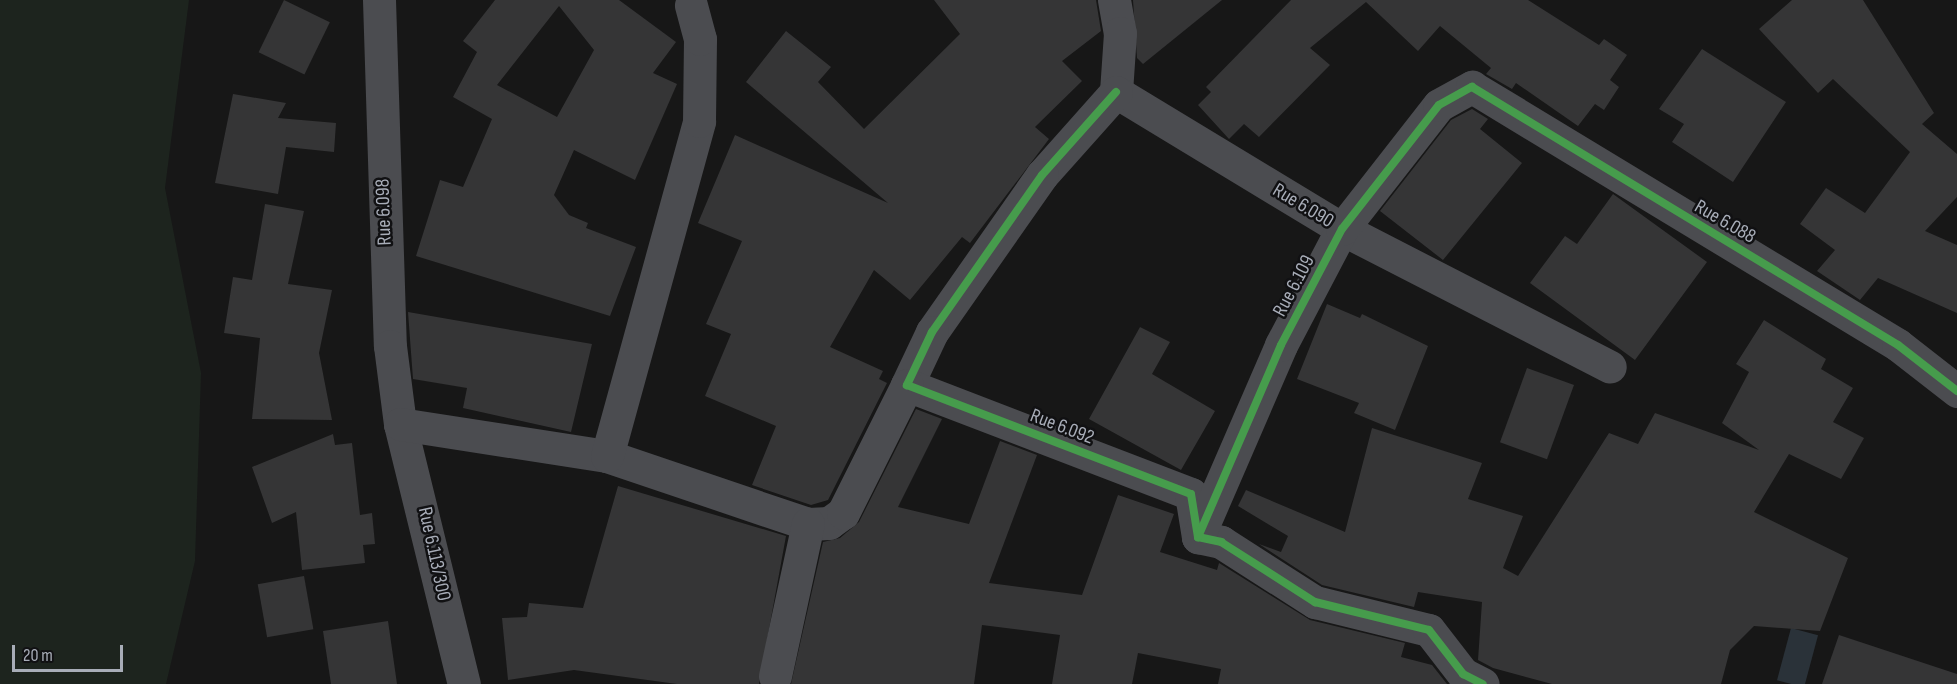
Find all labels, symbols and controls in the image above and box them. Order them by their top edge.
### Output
street label: Rue 6.098 [371,178,397,246]
street label: Rue 6.090 [1268,178,1338,234]
street label: Rue 6.088 [1690,195,1760,249]
street label: Rue 6.109 [1268,251,1320,321]
street label: Rue 6.092 [1027,404,1097,450]
street label: Rue 6.113/300 [412,505,456,603]
scale bar [15,633,126,671]
text: 20 m [23,645,53,666]

